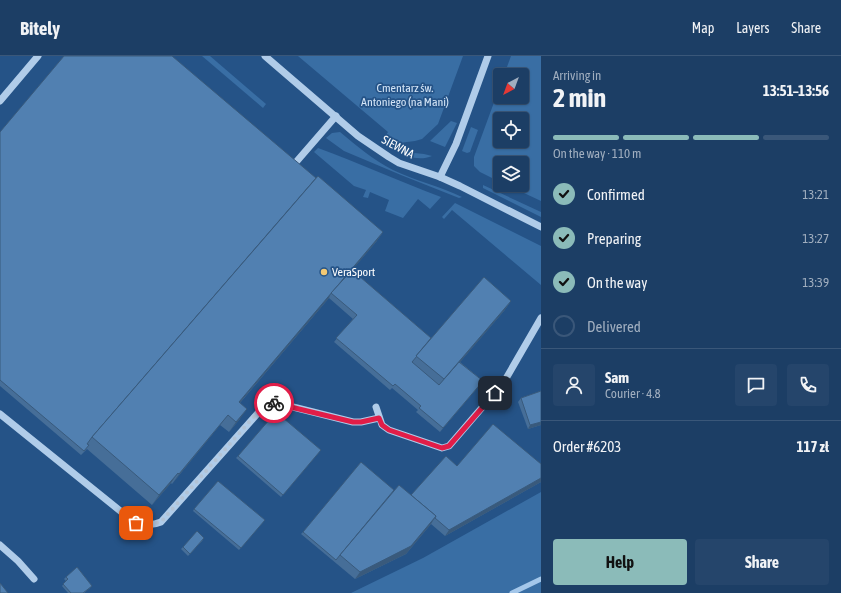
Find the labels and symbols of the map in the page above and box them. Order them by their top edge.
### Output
north arrow [493,68,529,104]
park label: Cmentarz św. Antoniego (na Mani) [361,81,449,109]
street label: SIEWNA [379,133,417,161]
place label: VeraSport [332,265,376,279]
marker: VeraSport [319,267,329,277]
pin [478,376,512,410]
courier [254,383,294,423]
pin [119,506,153,540]

